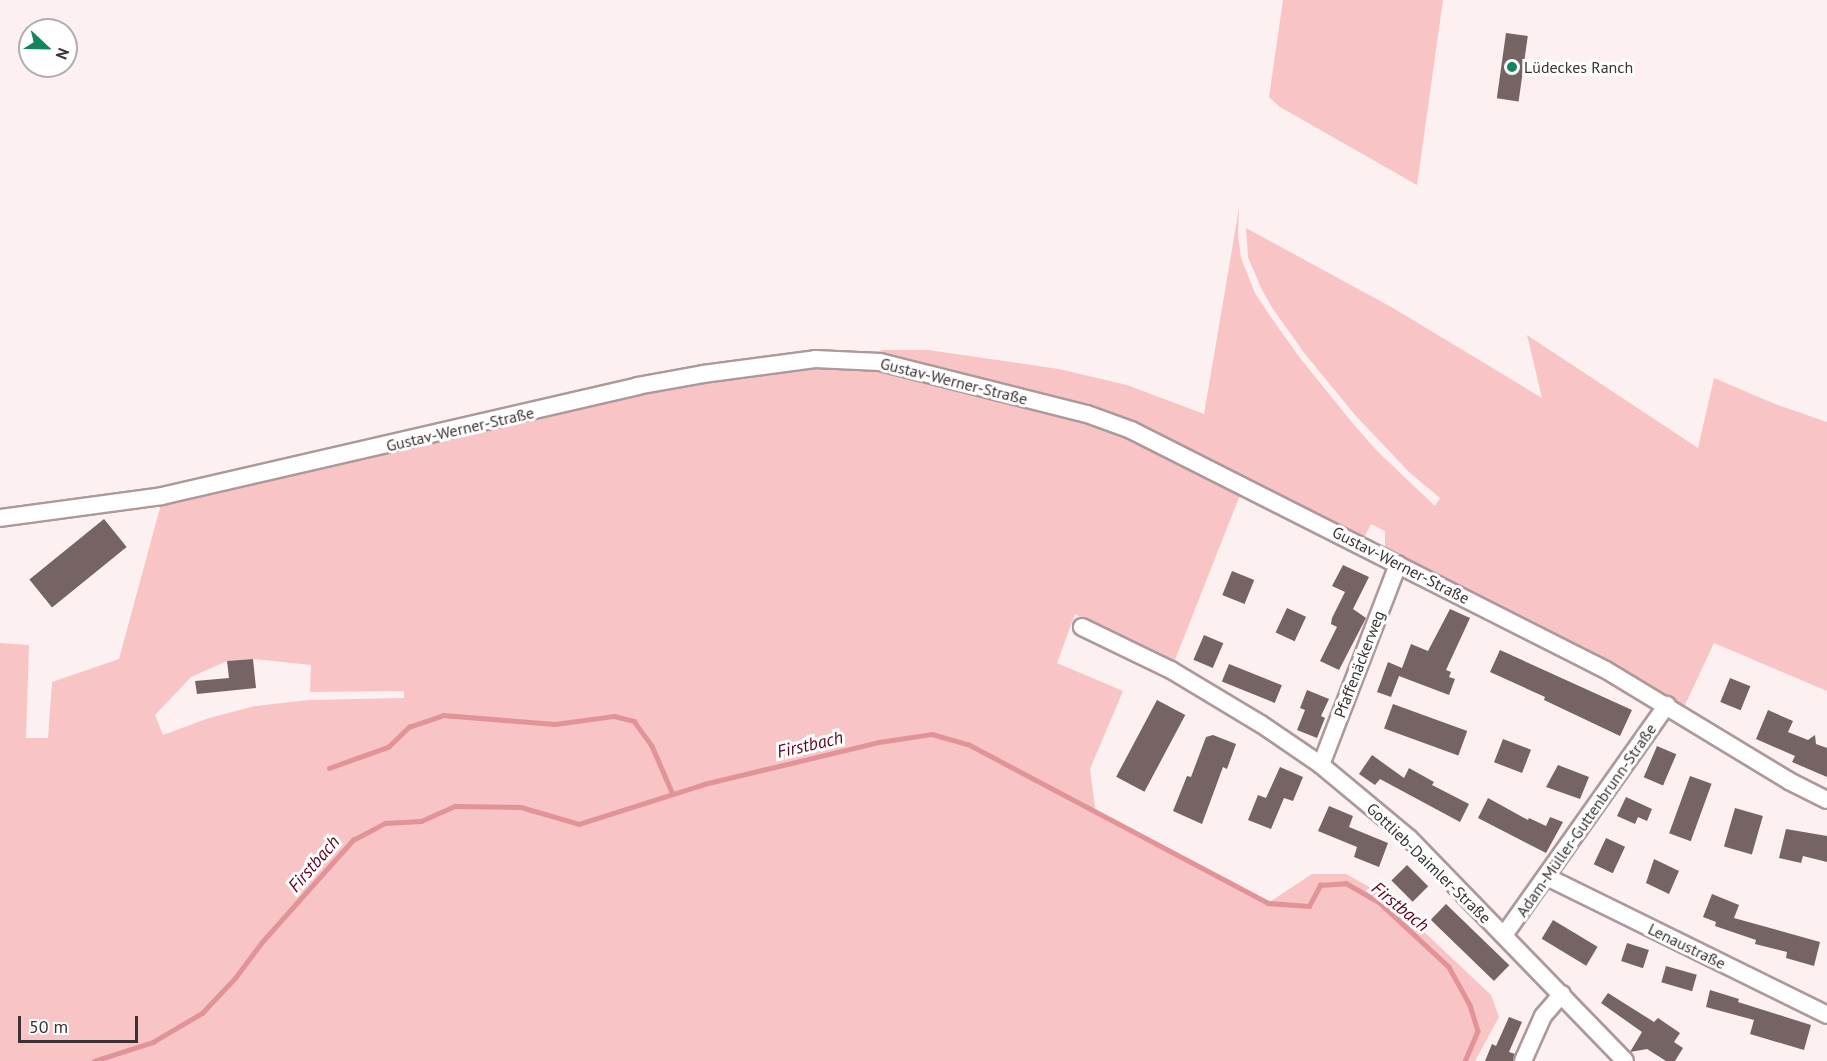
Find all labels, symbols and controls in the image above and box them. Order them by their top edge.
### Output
north arrow [18,18,78,78]
text: N [52,45,74,63]
place label: Lüdeckes Ranch [1524,57,1633,77]
marker: Lüdeckes Ranch [1505,60,1519,74]
street label: Gustav-Werner-Straße [878,353,1030,409]
street label: Gustav-Werner-Straße [384,403,536,455]
street label: Gustav-Werner-Straße [1329,522,1473,608]
street label: Pfaffenäckerweg [1330,608,1388,720]
street label: Adam-Müller-Guttenbrunn-Straße [1512,720,1660,920]
water label: Firstbach [775,727,845,763]
street label: Gottlieb-Daimler-Straße [1363,799,1495,927]
water label: Firstbach [284,831,344,897]
water label: Firstbach [1367,877,1433,937]
street label: Lenaustraße [1645,919,1729,973]
scale bar [21,1004,141,1042]
text: 50 m [29,1015,68,1038]

